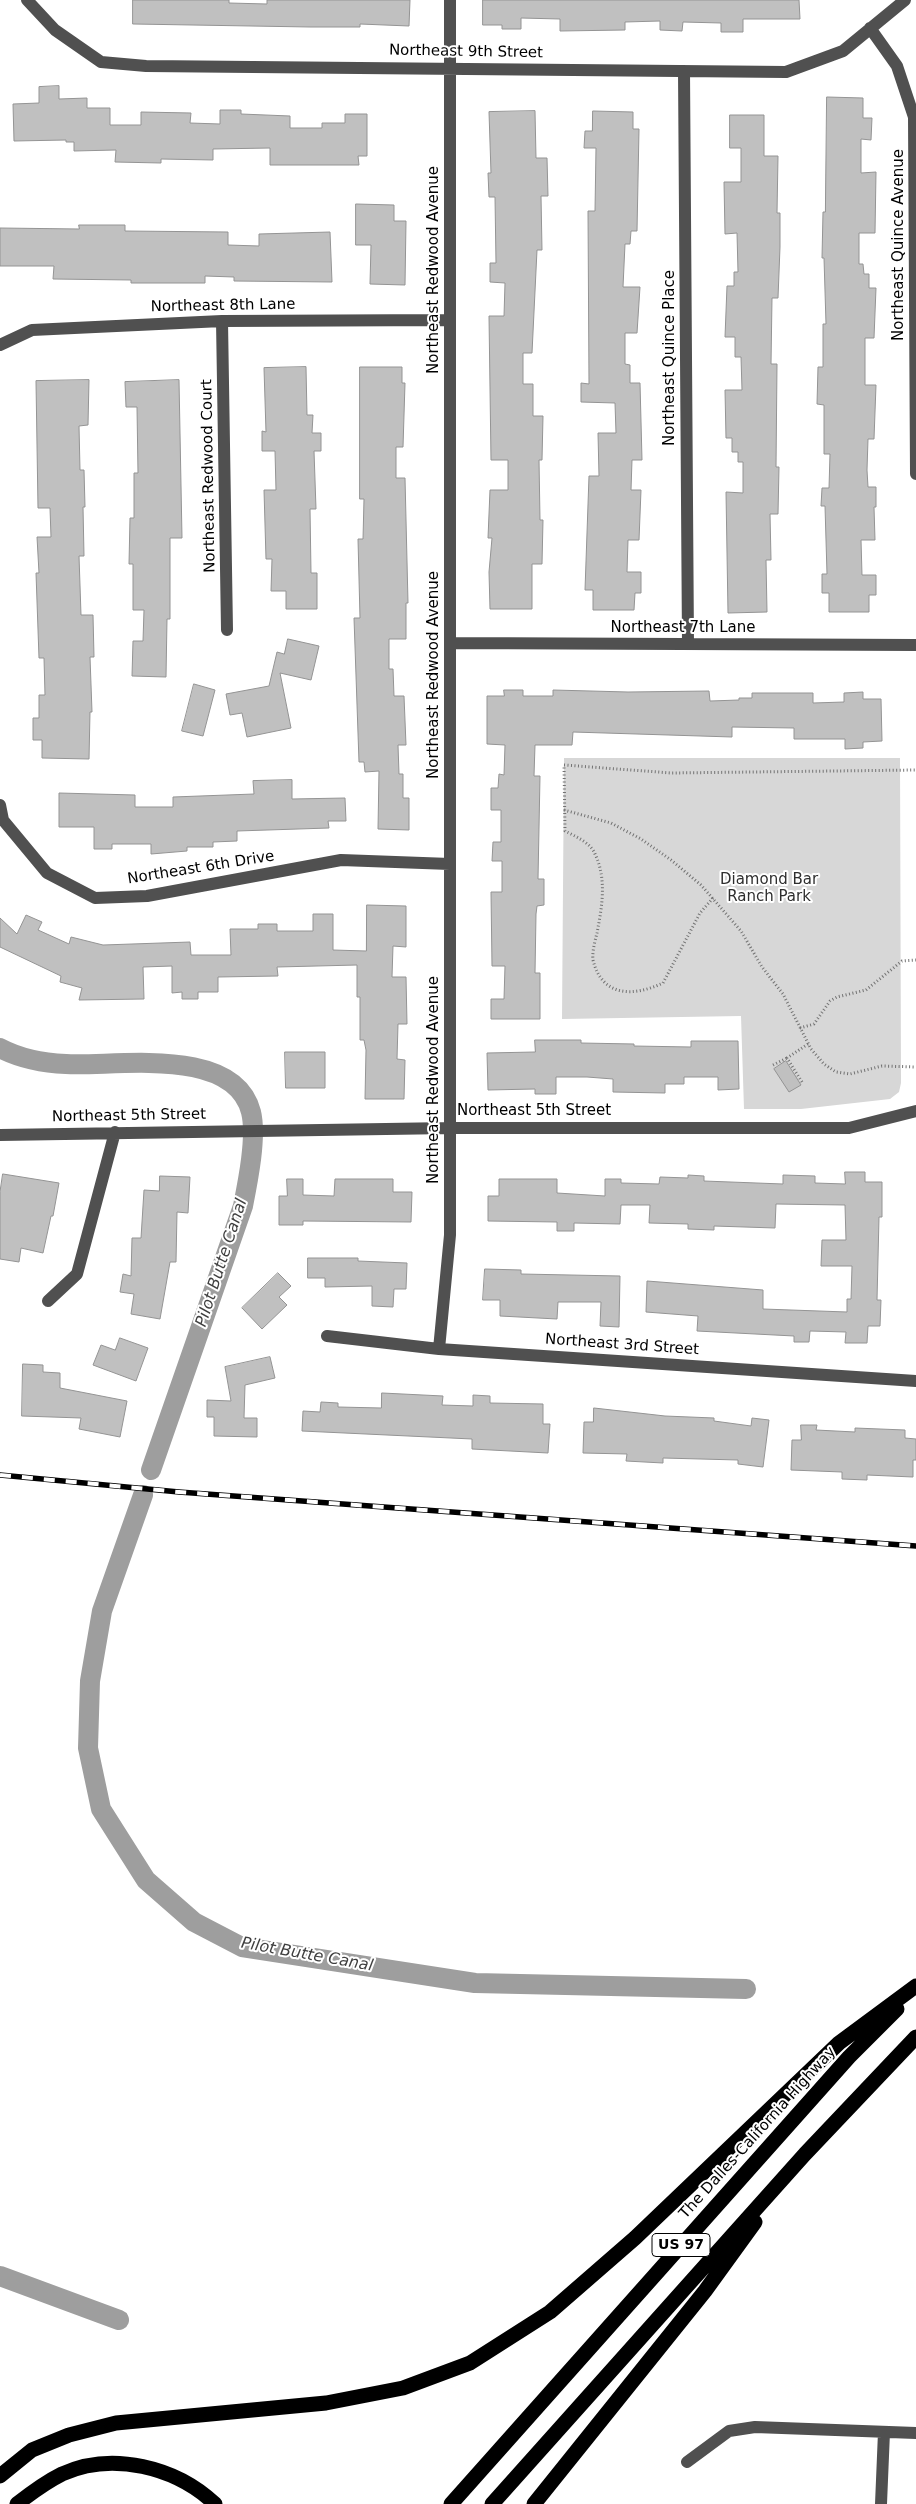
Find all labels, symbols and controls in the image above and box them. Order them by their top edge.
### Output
street label: Northeast 9th Street [389,42,543,62]
street label: Northeast Quince Avenue [890,149,908,341]
street label: Northeast Redwood Avenue [425,166,443,374]
street label: Northeast Quince Place [661,270,679,446]
street label: Northeast 8th Lane [150,296,296,316]
street label: Northeast Redwood Court [198,379,220,573]
street label: Northeast Redwood Avenue [425,571,443,779]
street label: Northeast 7th Lane [611,619,755,637]
street label: Northeast 6th Drive [126,847,276,889]
park label: Diamond Bar Ranch Park [720,871,818,906]
street label: Northeast Redwood Avenue [425,976,443,1184]
street label: Northeast 5th Street [457,1102,611,1120]
street label: Northeast 5th Street [52,1106,206,1126]
water label: Pilot Butte Canal [192,1196,252,1330]
street label: Northeast 3rd Street [544,1331,700,1359]
water label: Pilot Butte Canal [240,1934,374,1976]
street label: The Dalles-California Highway [676,2043,840,2223]
road number: US 97 [652,2234,710,2256]

